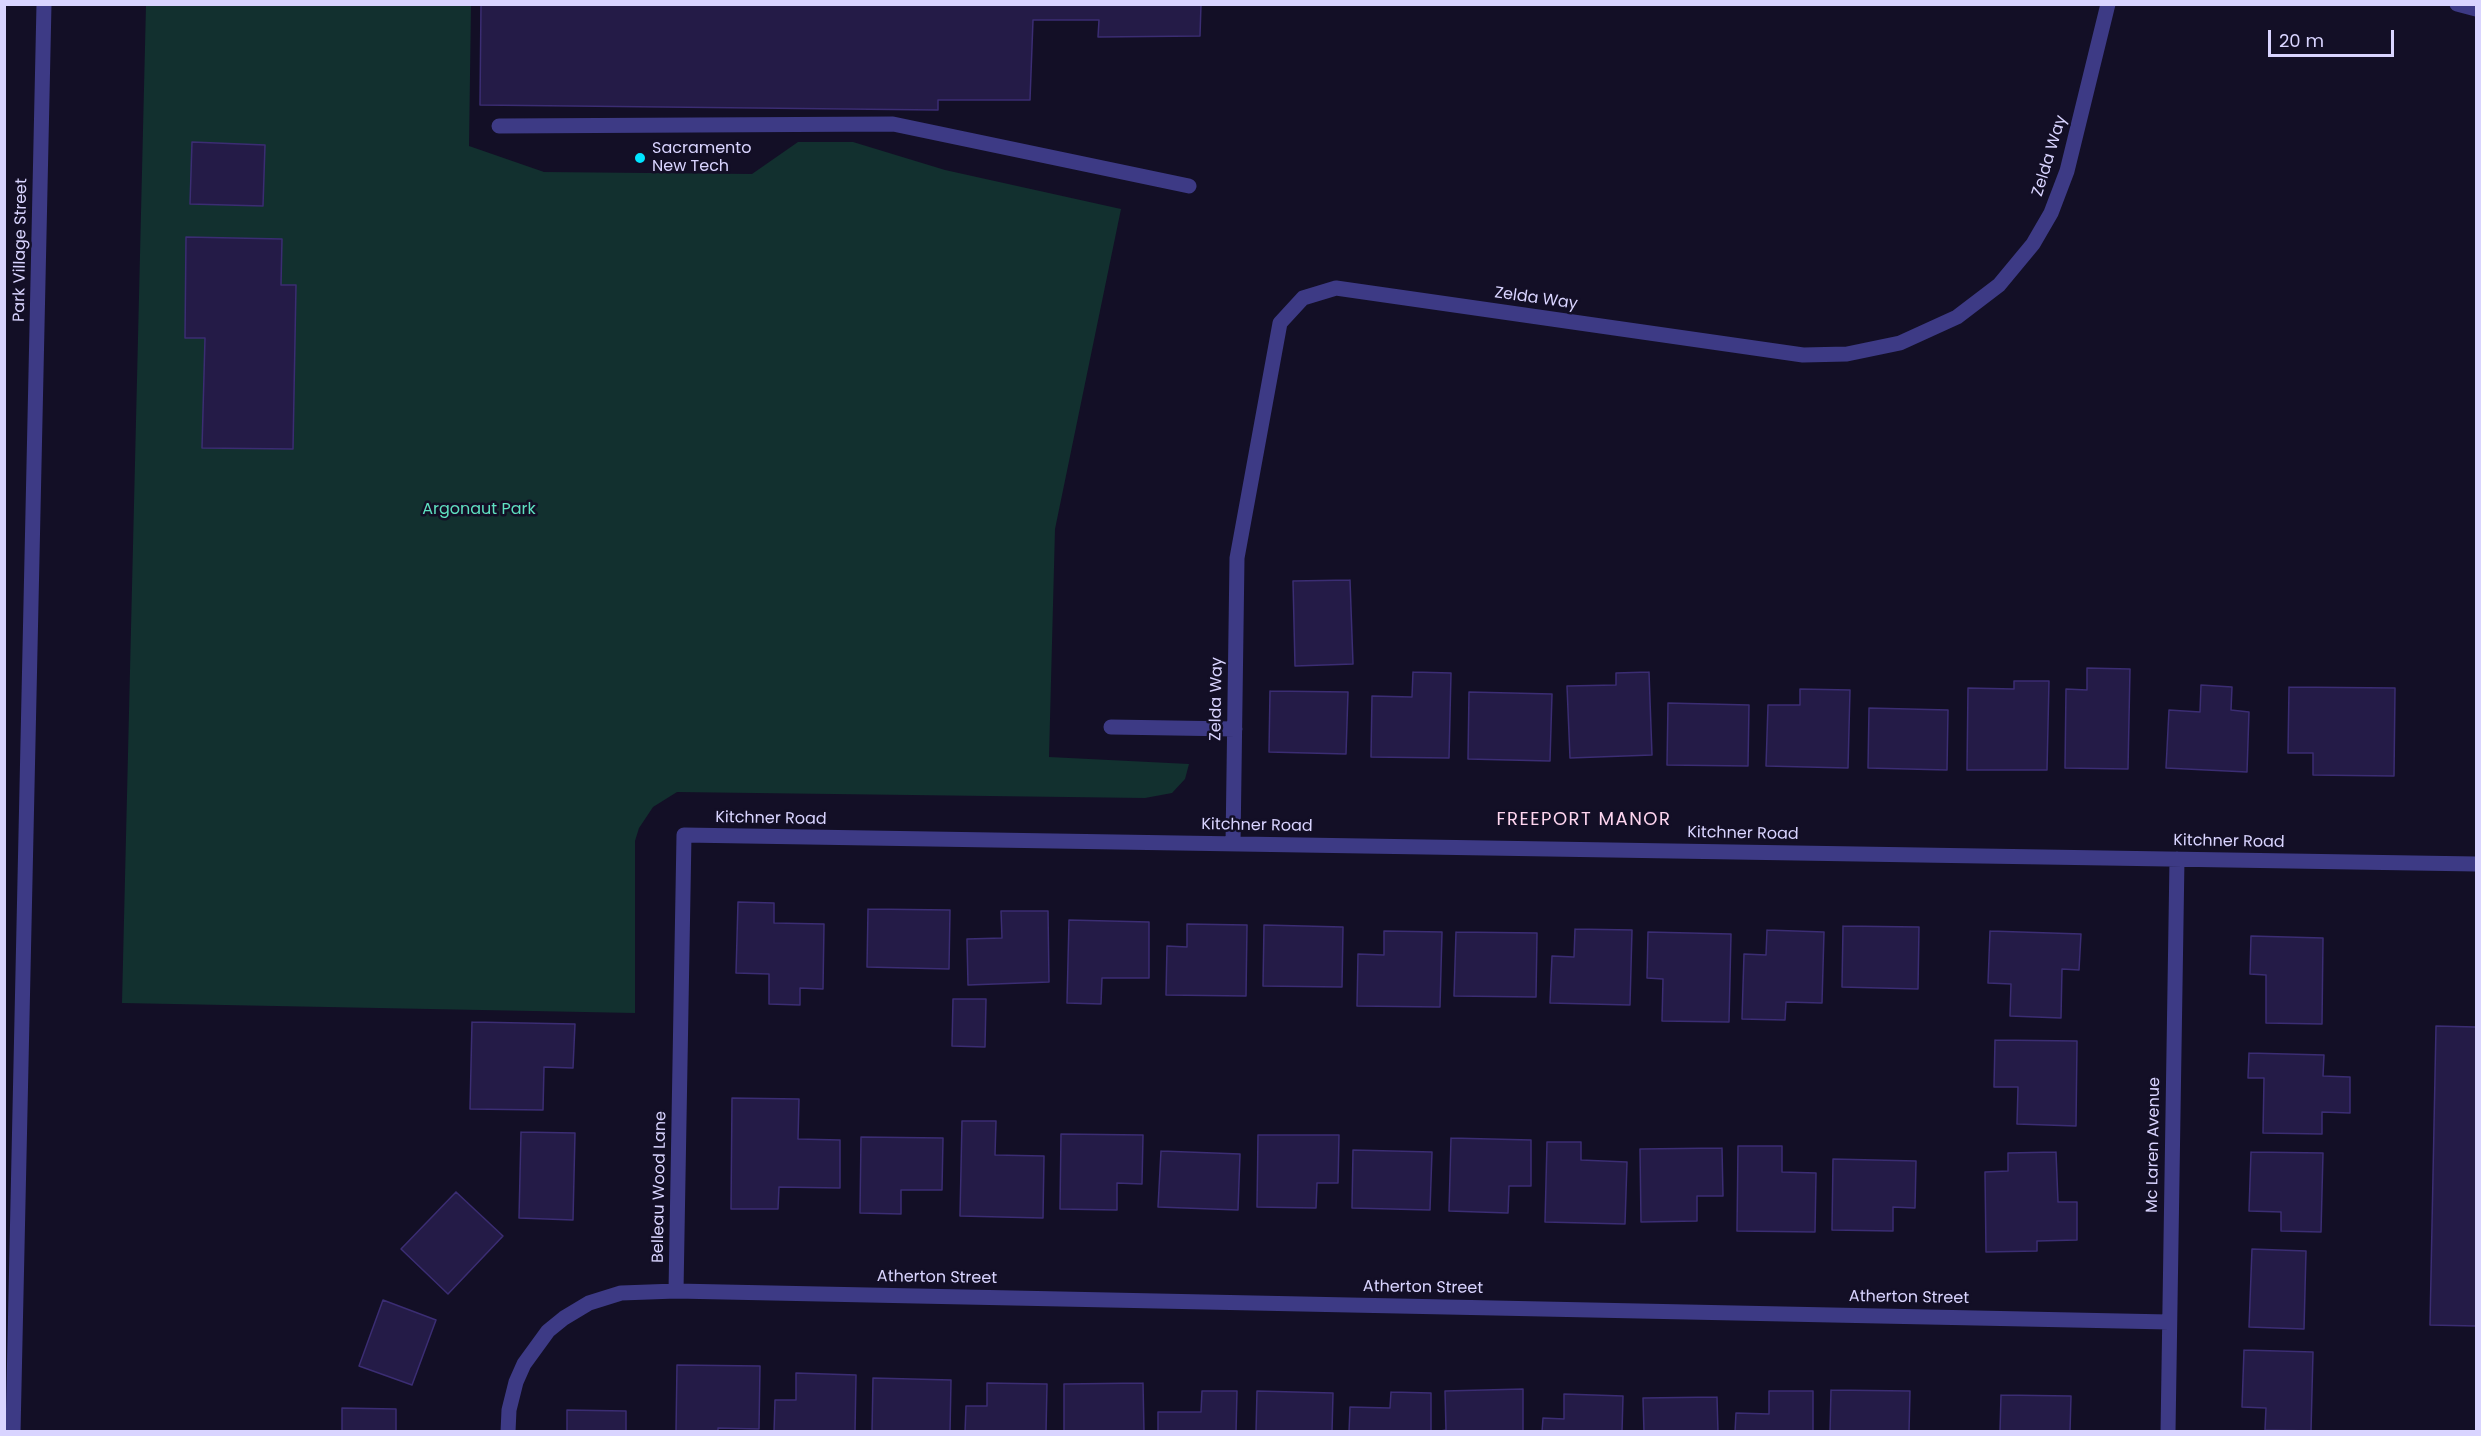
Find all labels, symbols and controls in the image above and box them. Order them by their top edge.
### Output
scale bar [2271,18,2397,56]
text: 20 m [2279,28,2324,53]
street label: Zelda Way [2029,113,2071,199]
place label: Sacramento New Tech [652,139,751,177]
marker: Sacramento New Tech [633,151,647,165]
street label: Park Village Street [10,178,32,322]
street label: Zelda Way [1493,284,1579,314]
park label: Argonaut Park [422,500,536,520]
street label: Zelda Way [1207,657,1227,741]
street label: Kitchner Road [715,808,827,830]
district label: FREEPORT MANOR [1497,809,1671,831]
street label: Kitchner Road [1201,815,1313,837]
street label: Kitchner Road [1687,823,1799,845]
street label: Kitchner Road [2173,831,2285,853]
street label: Mc Laren Avenue [2143,1077,2165,1213]
street label: Belleau Wood Lane [649,1111,671,1263]
street label: Atherton Street [877,1267,997,1289]
street label: Atherton Street [1363,1277,1483,1299]
street label: Atherton Street [1849,1287,1969,1309]

